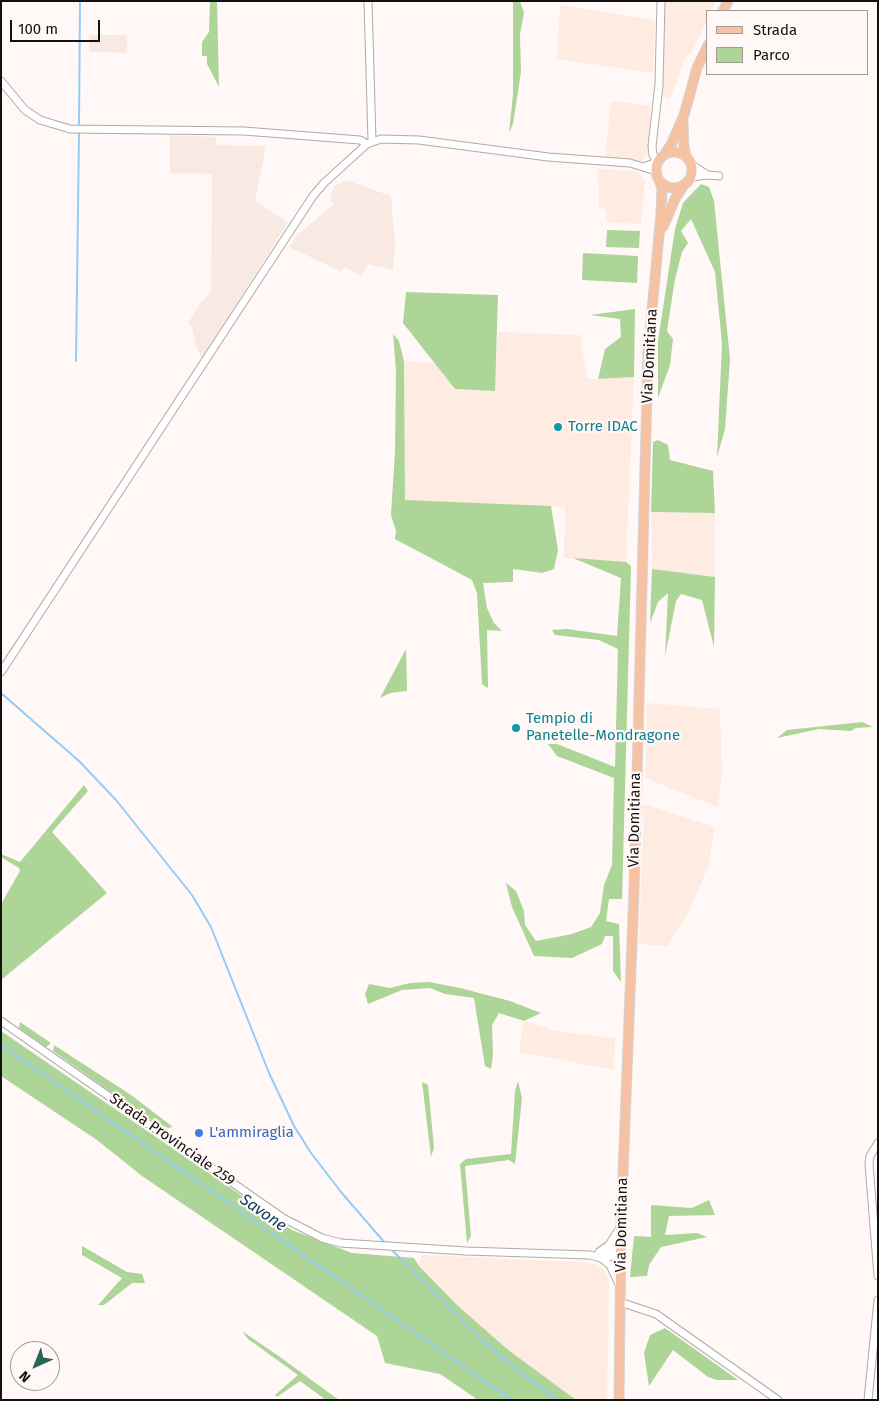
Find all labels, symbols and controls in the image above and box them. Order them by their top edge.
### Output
scale bar [12,10,102,42]
legend [706,10,869,75]
text: 100 m [18,20,58,38]
text: Strada [753,21,797,39]
text: Parco [753,46,790,64]
street label: Via Domitiana [639,308,661,404]
place label: Torre IDAC [568,418,638,436]
marker: Torre IDAC [552,421,564,433]
place label: Tempio di Panetelle-Mondragone [526,710,680,745]
marker: Tempio di Panetelle-Mondragone [510,722,522,734]
street label: Via Domitiana [625,772,645,868]
street label: Strada Provinciale 259 [106,1090,238,1190]
place label: L'ammiraglia [209,1124,294,1142]
marker: L'ammiraglia [193,1127,205,1139]
street label: Via Domitiana [612,1177,632,1273]
water label: Savone [236,1190,290,1236]
north arrow [10,1341,60,1391]
text: N [16,1367,34,1386]

